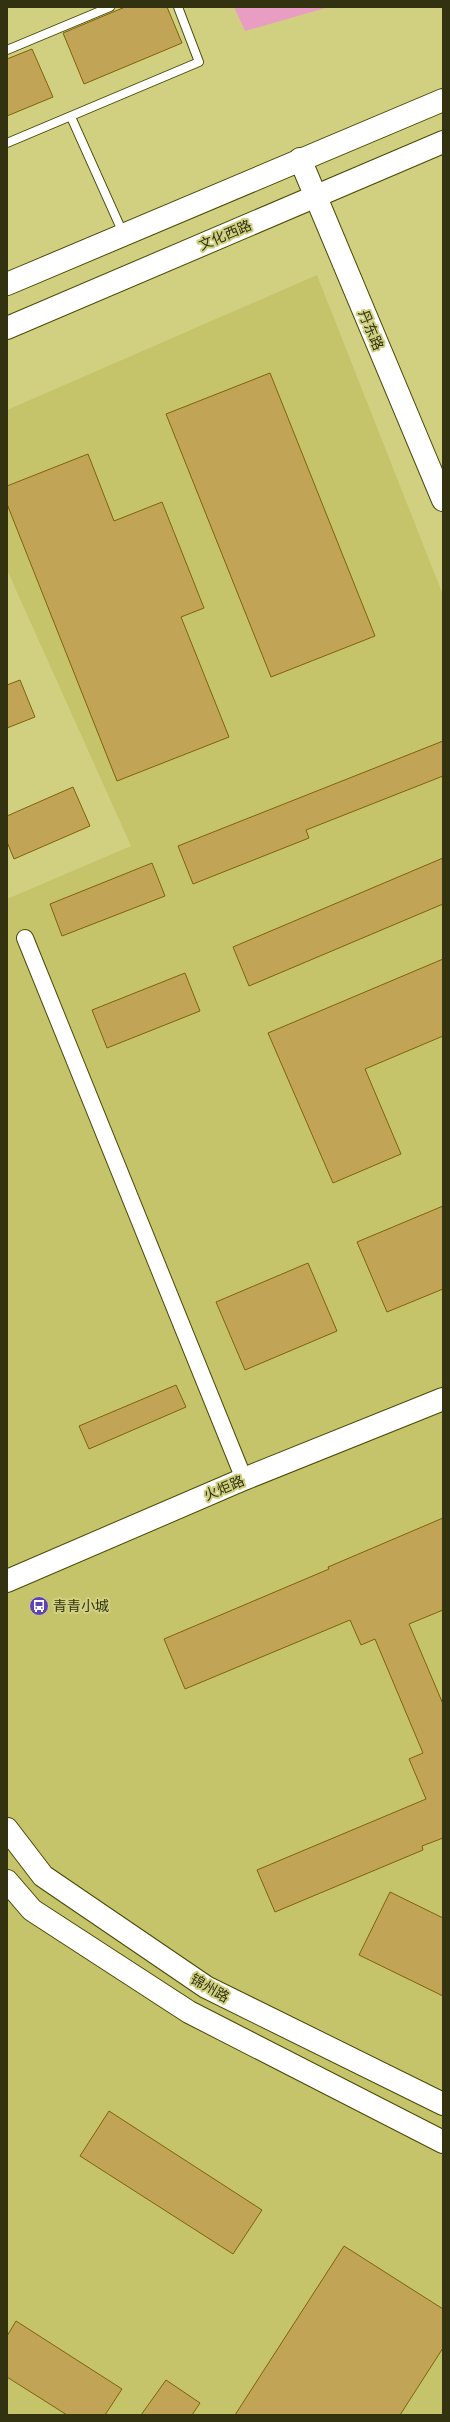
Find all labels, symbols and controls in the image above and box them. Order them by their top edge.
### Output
street label: 文化西路 [196,217,254,253]
street label: 丹东路 [355,308,387,352]
street label: 火炬路 [202,1472,246,1504]
bus stop icon: 青青小城 [28,1595,50,1617]
place label: 青青小城 [53,1598,109,1614]
street label: 锦州路 [188,1971,232,2005]

